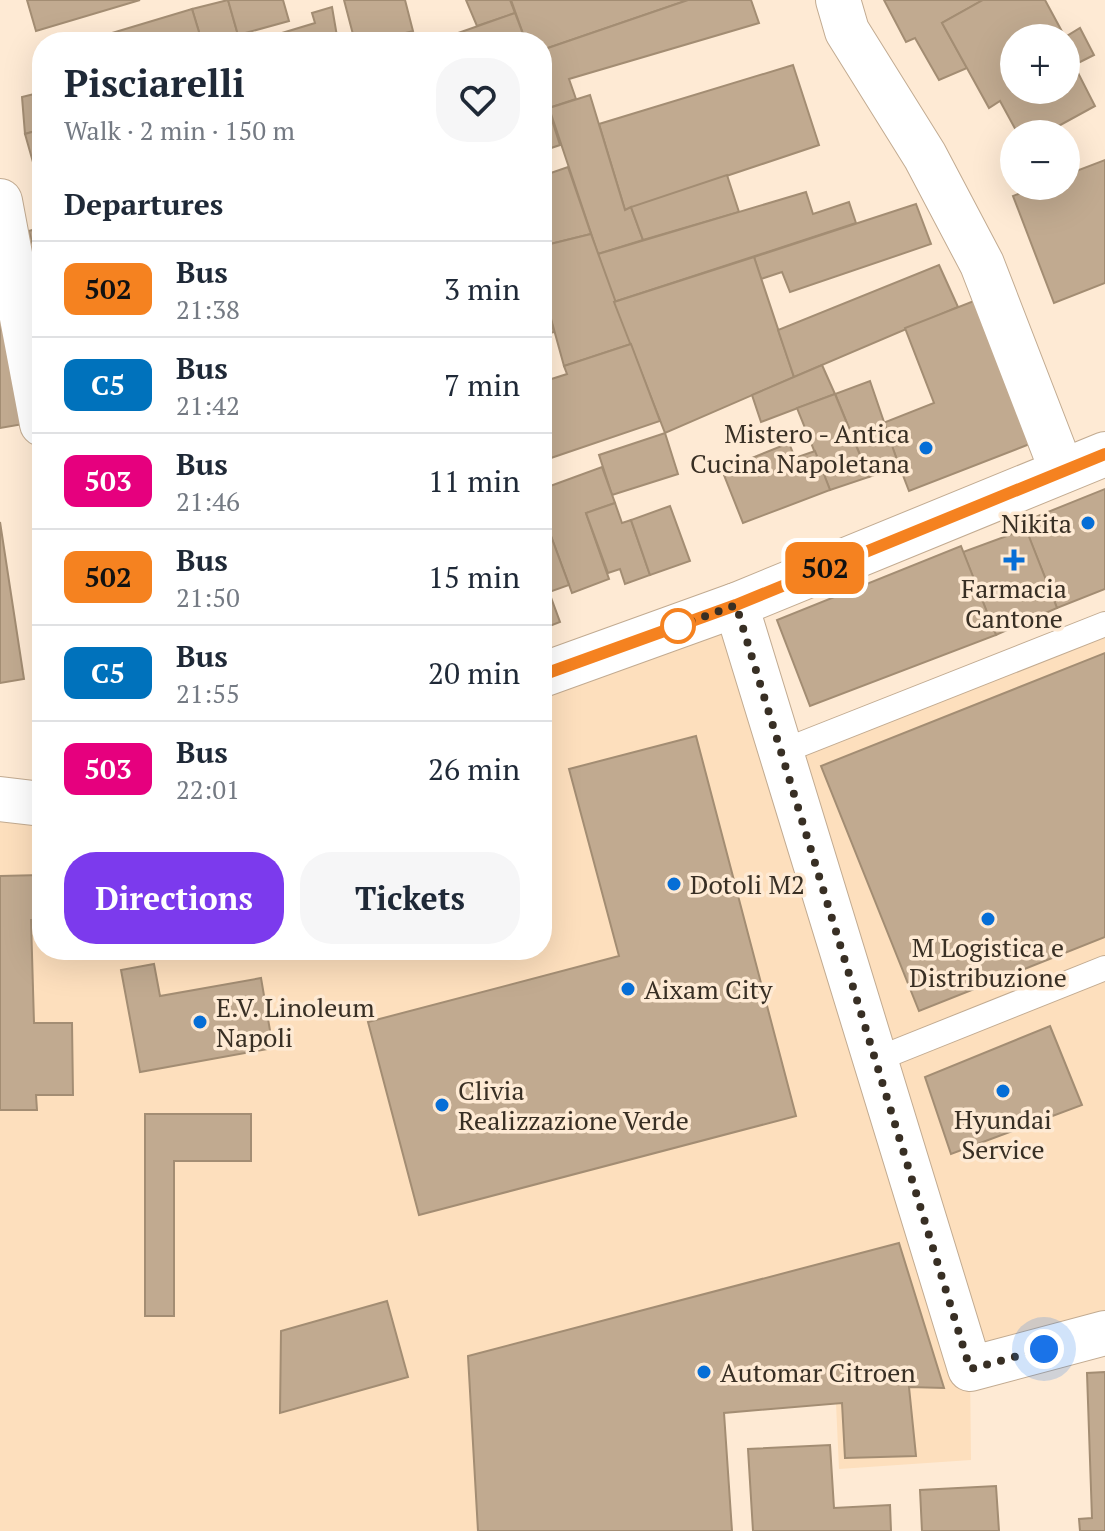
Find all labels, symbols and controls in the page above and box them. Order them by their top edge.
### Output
map controls [1000,24,1080,200]
button: + [1000,24,1080,104]
text: Pisciarelli [64,58,245,108]
button: heart [436,58,520,142]
text: Walk · 2 min · 150 m [64,113,295,147]
button: − [1000,120,1080,200]
text: Departures [64,184,223,224]
text: Bus [176,252,228,292]
text: 3 min [444,269,520,309]
text: 502 [84,270,132,307]
text: 21:38 [176,292,240,326]
text: Bus [176,348,228,388]
text: 7 min [444,365,520,405]
text: C5 [91,366,125,403]
text: 21:42 [176,388,240,422]
place label: Mistero - Antica Cucina Napoletana [690,416,910,480]
marker: Mistero - Antica Cucina Napoletana [917,439,935,457]
text: Bus [176,444,228,484]
text: 11 min [428,461,520,501]
text: 503 [84,462,132,499]
text: 21:46 [176,484,240,518]
place label: Nikita [1001,506,1072,540]
marker: Nikita [1079,514,1097,532]
text: Bus [176,540,228,580]
line badge: 502 [779,542,871,594]
text: 502 [801,549,849,586]
marker: Farmacia Cantone [1005,551,1023,569]
text: 15 min [428,557,520,597]
text: 502 [84,558,132,595]
place label: Farmacia Cantone [961,571,1067,635]
text: 21:50 [176,580,240,614]
unlabelled marker [661,609,695,643]
text: Bus [176,636,228,676]
text: 20 min [428,653,520,693]
text: C5 [91,654,125,691]
text: 21:55 [176,676,240,710]
text: Bus [176,732,228,772]
text: 26 min [428,749,520,789]
text: 503 [84,750,132,787]
text: 22:01 [176,772,240,806]
button: Directions [64,852,284,944]
button: Tickets [300,852,520,944]
place label: Dotoli M2 [690,867,805,901]
marker: Dotoli M2 [665,875,683,893]
marker: M Logistica e Distribuzione [979,910,997,928]
place label: M Logistica e Distribuzione [909,930,1067,994]
place label: Aixam City [644,972,773,1006]
marker: Aixam City [619,980,637,998]
place label: E.V. Linoleum Napoli [216,990,375,1054]
marker: E.V. Linoleum Napoli [191,1013,209,1031]
place label: Clivia Realizzazione Verde [458,1073,689,1137]
marker: Hyundai Service [994,1082,1012,1100]
marker: Clivia Realizzazione Verde [433,1096,451,1114]
place label: Hyundai Service [954,1102,1052,1166]
your location [1024,1329,1064,1369]
place label: Automar Citroen [720,1355,916,1389]
marker: Automar Citroen [695,1363,713,1381]

